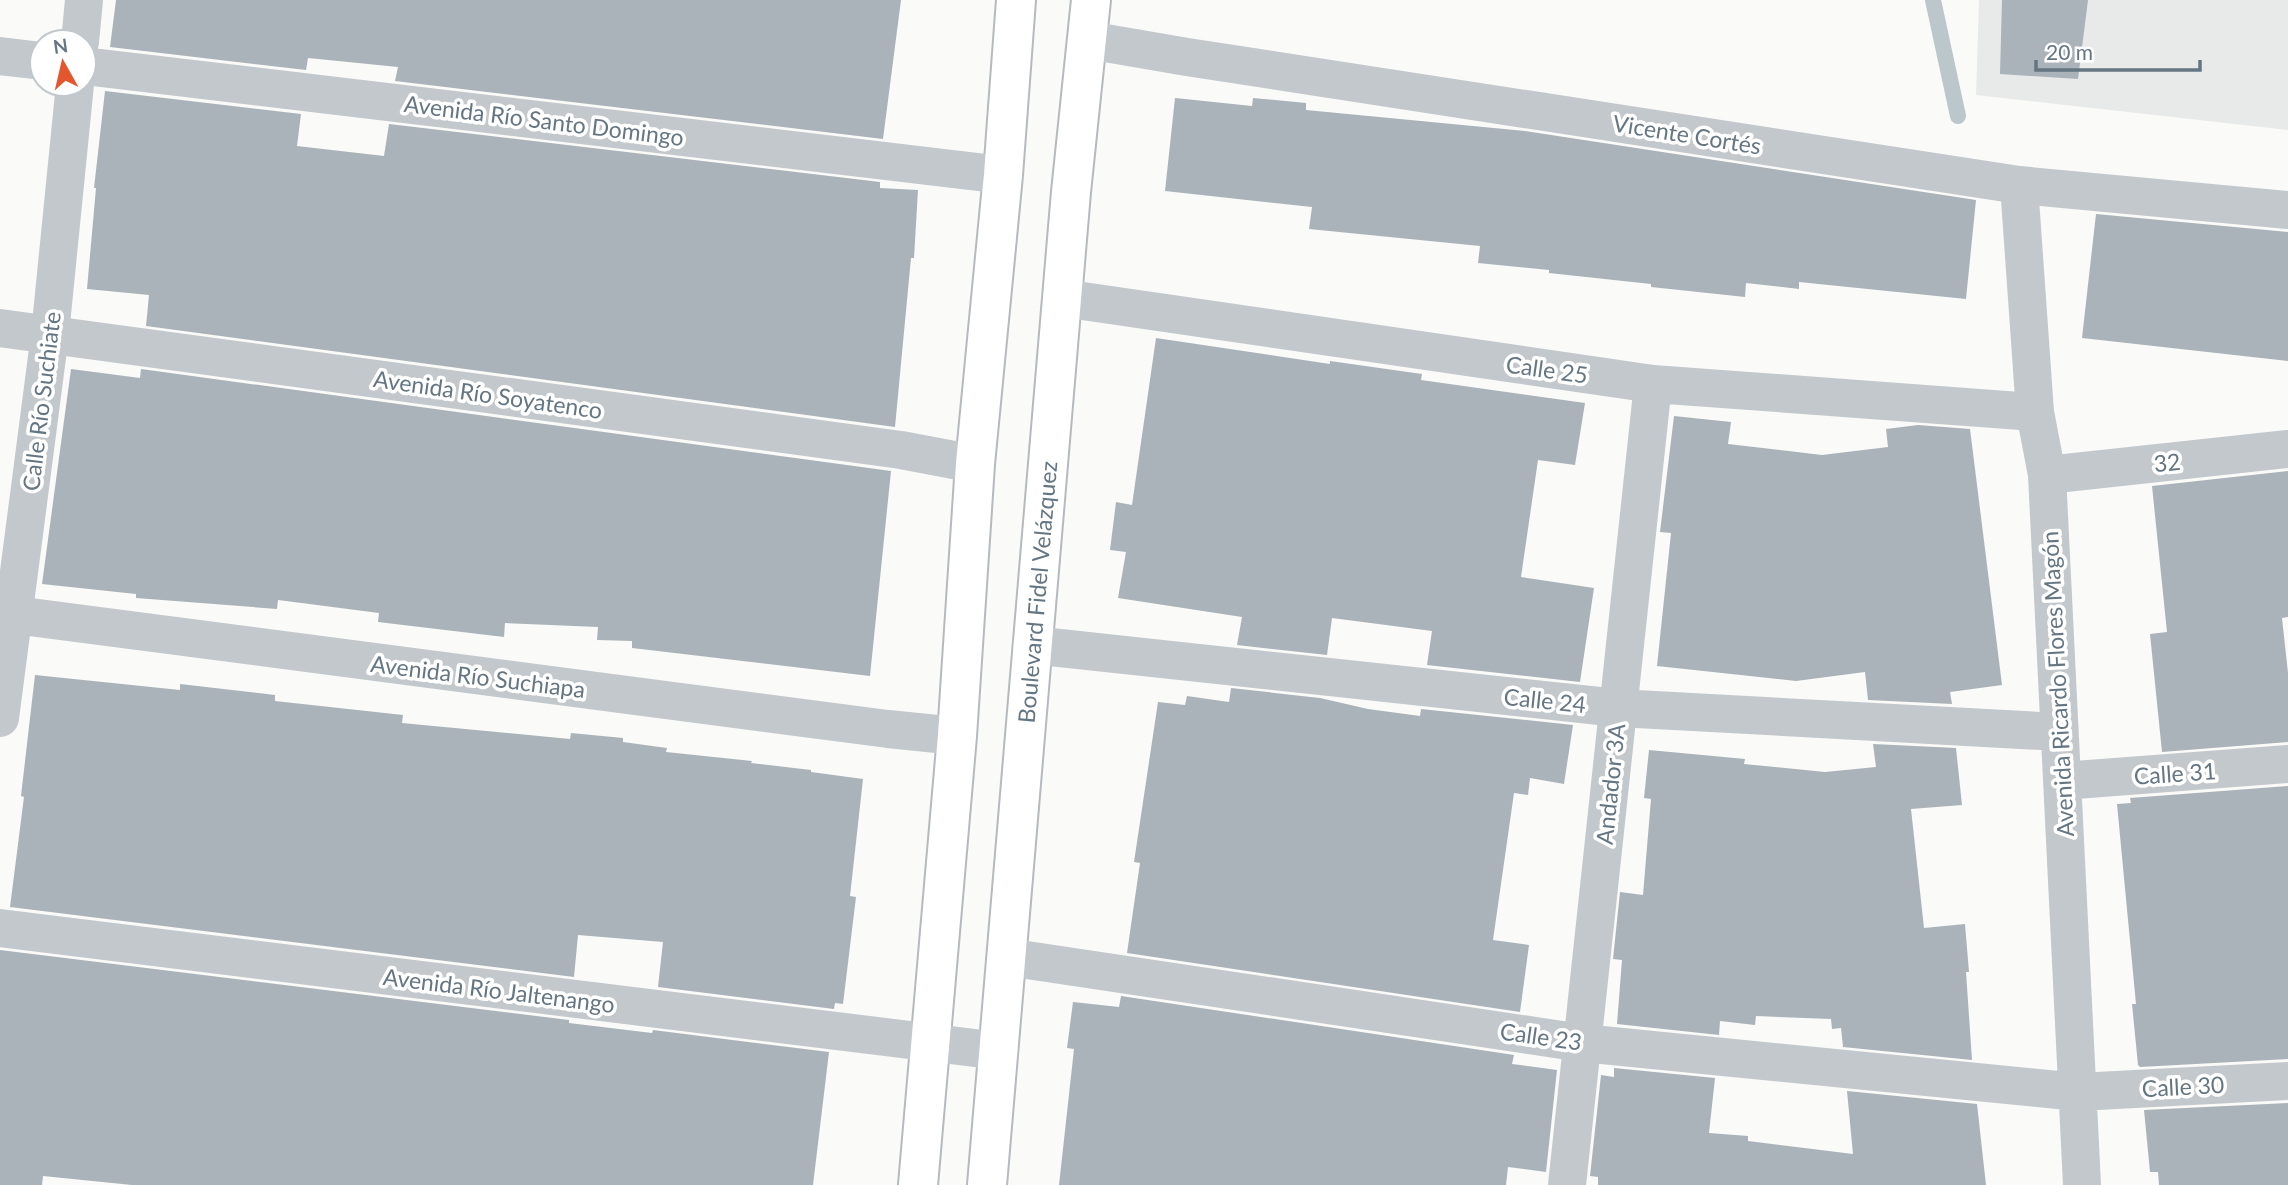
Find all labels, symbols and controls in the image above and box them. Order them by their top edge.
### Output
north arrow [28,28,98,98]
scale bar [2036,28,2200,72]
text: N [52,33,69,58]
text: 20 m [2046,39,2093,64]
street label: Avenida Río Santo Domingo [403,89,685,151]
street label: Vicente Cortés [1611,108,1763,160]
street label: Calle Río Suchiate [16,310,66,492]
street label: Calle 25 [1504,349,1590,389]
street label: Avenida Río Soyatenco [372,364,604,424]
street label: 32 [2152,447,2182,477]
street label: Boulevard Fidel Velázquez [1012,460,1062,724]
street label: Avenida Ricardo Flores Magón [2035,530,2079,838]
street label: Avenida Río Suchiapa [369,649,587,703]
street label: Calle 24 [1503,682,1587,718]
street label: Andador 3A [1590,722,1630,846]
street label: Calle 31 [2133,756,2217,790]
street label: Avenida Río Jaltenango [382,962,616,1018]
street label: Calle 23 [1498,1016,1584,1056]
street label: Calle 30 [2141,1070,2225,1102]

